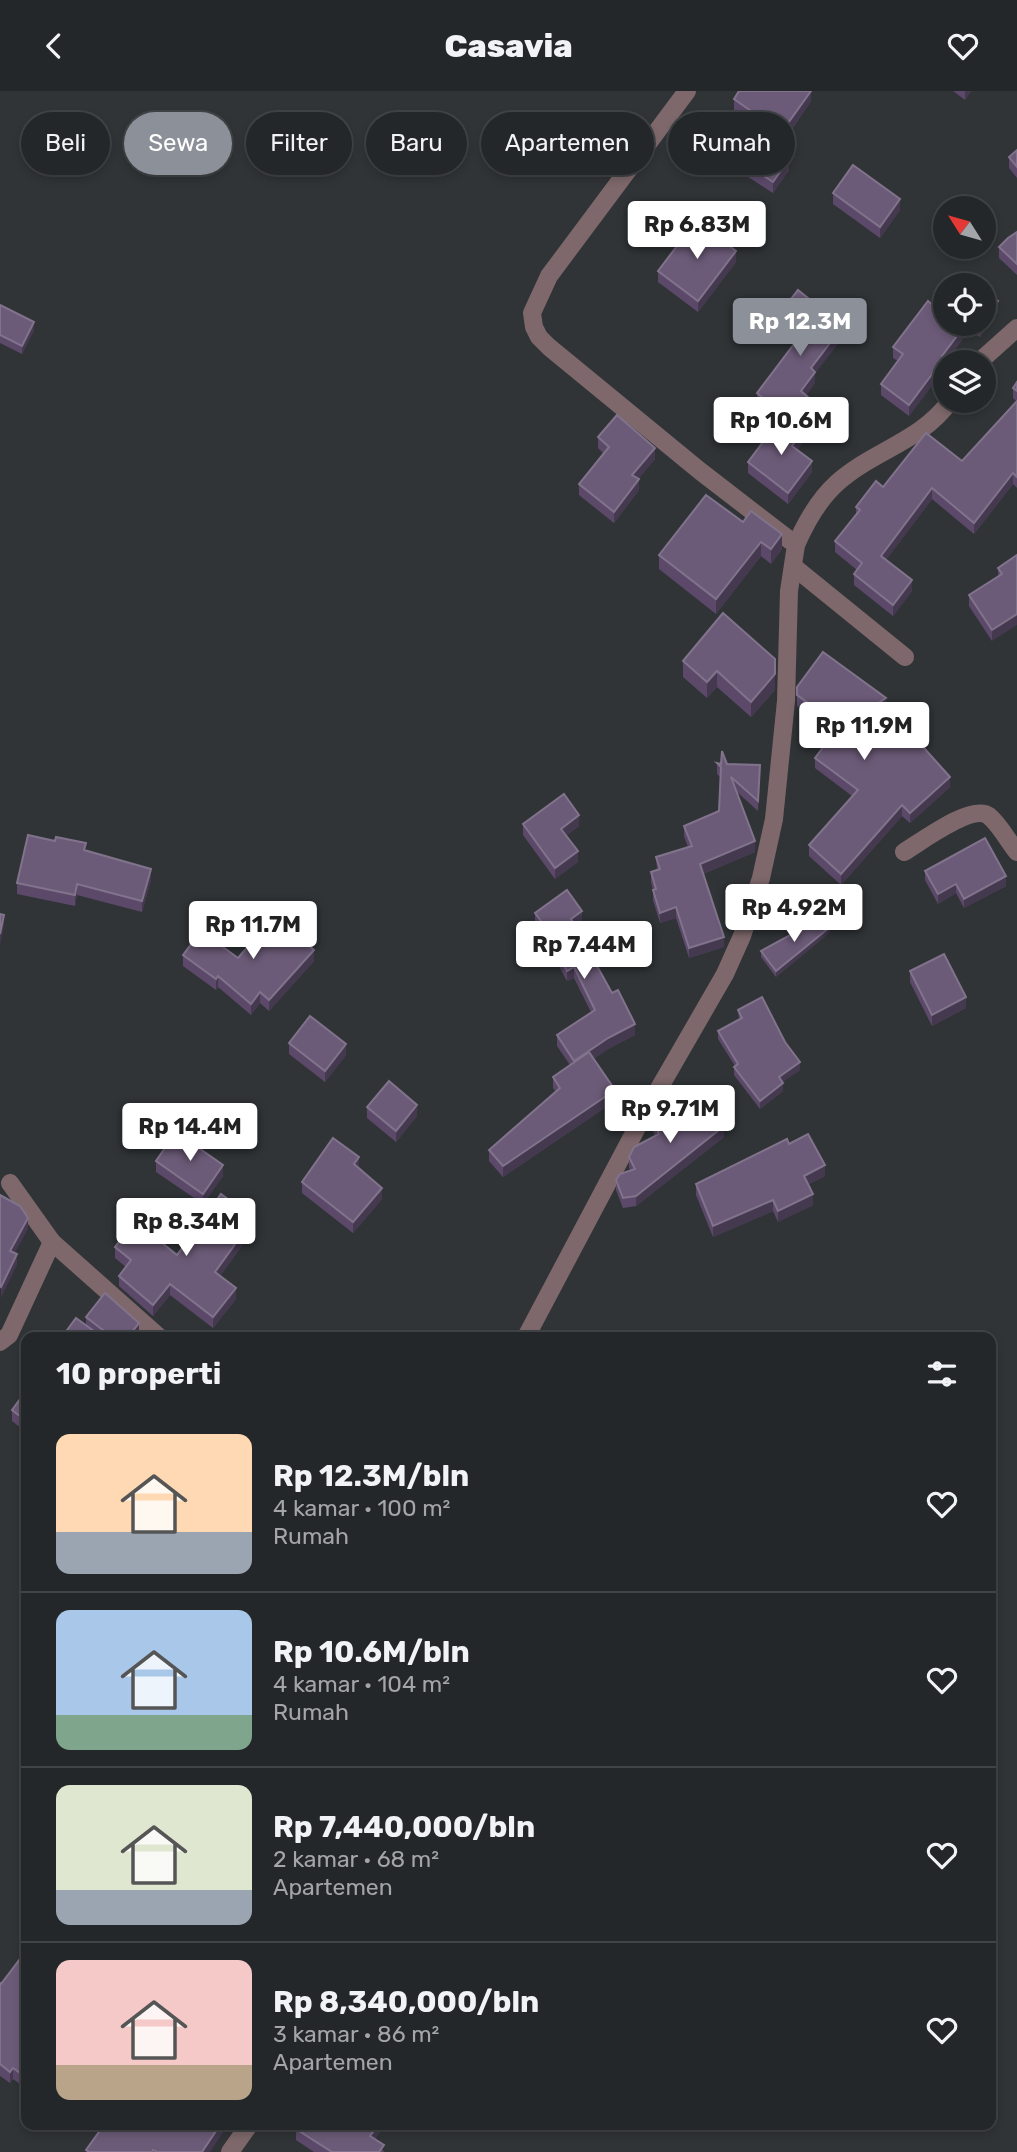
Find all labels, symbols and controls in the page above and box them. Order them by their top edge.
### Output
icon: back [35,27,73,65]
text: Casavia [444,27,573,65]
icon: heart [944,27,982,65]
chip: Beli [21,112,110,175]
chip: Sewa [124,112,232,175]
chip: Filter [246,112,352,175]
chip: Baru [366,112,467,175]
chip: Apartemen [481,112,654,175]
chip: Rumah [668,112,795,175]
north arrow [933,196,996,259]
map controls [933,196,996,413]
pin: Rp 6.83M [625,201,769,261]
text: Rp 6.83M [644,210,750,238]
button: locate [933,273,996,336]
pin: Rp 12.3M [728,299,872,358]
text: Rp 12.3M [749,307,851,335]
button: layers [933,350,996,413]
pin: Rp 10.6M [709,397,853,457]
text: Rp 10.6M [730,406,832,434]
pin: Rp 11.9M [792,703,936,762]
text: Rp 11.9M [815,711,913,739]
pin: Rp 4.92M [722,885,866,944]
text: Rp 4.92M [741,893,847,921]
pin: Rp 11.7M [181,901,325,961]
text: Rp 11.7M [205,910,301,938]
pin: Rp 7.44M [512,921,656,981]
text: Rp 7.44M [532,930,636,958]
pin: Rp 9.71M [598,1086,742,1145]
text: Rp 9.71M [621,1094,719,1122]
pin: Rp 14.4M [118,1103,262,1163]
text: Rp 14.4M [138,1112,242,1140]
pin: Rp 8.34M [114,1199,258,1258]
text: Rp 8.34M [132,1207,240,1235]
icon: filters [923,1355,961,1393]
text: 10 properti [56,1356,221,1392]
text: Rp 12.3M/bln [273,1458,469,1494]
icon: home [112,1462,196,1546]
icon: heart [923,1485,961,1523]
text: 4 kamar · 100 m² [273,1494,450,1522]
text: Rumah [273,1522,349,1550]
text: Rp 10.6M/bln [273,1634,470,1670]
icon: home [112,1638,196,1722]
icon: heart [923,1661,961,1699]
text: 4 kamar · 104 m² [273,1670,450,1698]
text: Rumah [273,1698,349,1726]
text: Rp 7,440,000/bln [273,1809,535,1845]
icon: home [112,1813,196,1897]
icon: heart [923,1836,961,1874]
text: 2 kamar · 68 m² [273,1845,439,1873]
text: Apartemen [273,1873,393,1901]
text: Rp 8,340,000/bln [273,1984,539,2020]
icon: home [112,1988,196,2072]
icon: heart [923,2011,961,2049]
text: 3 kamar · 86 m² [273,2020,439,2048]
text: Apartemen [273,2048,393,2076]

